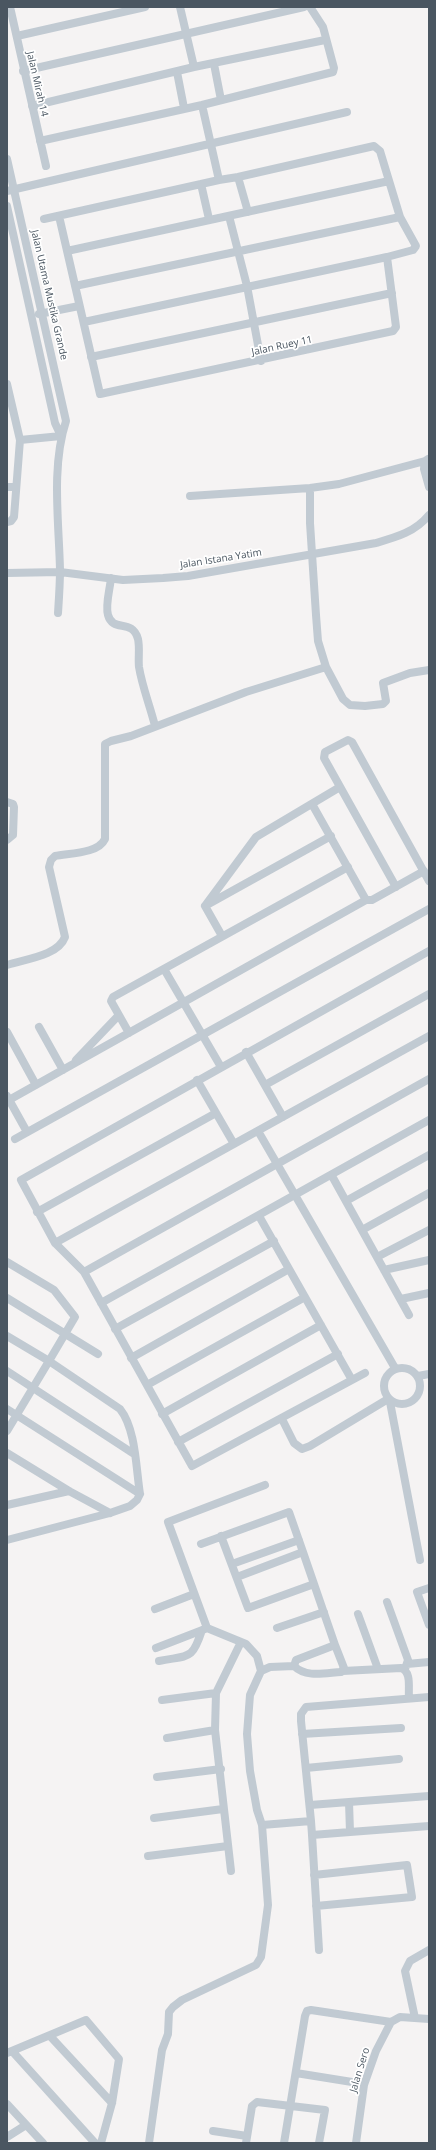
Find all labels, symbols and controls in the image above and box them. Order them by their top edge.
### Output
street label: Jalan Mirah 14 [24,50,50,118]
street label: Jalan Utama Mustika Grande [28,229,70,361]
street label: Jalan Ruey 11 [250,334,314,358]
street label: Jalan Istana Yatim [179,547,263,571]
street label: Jalan Sero [348,2046,372,2094]

